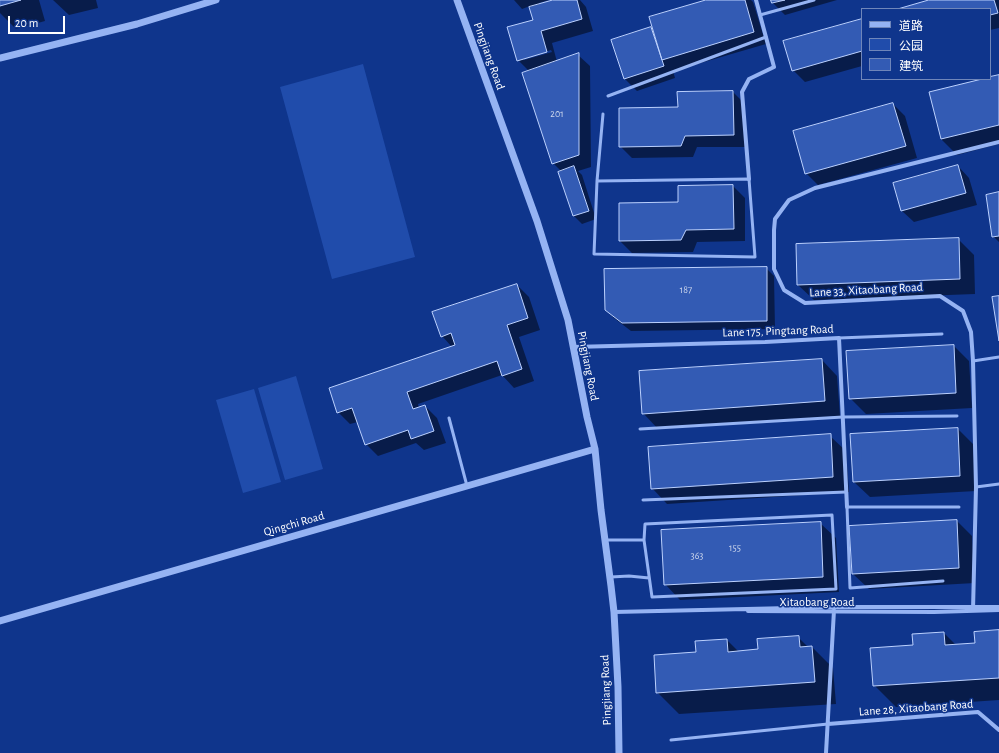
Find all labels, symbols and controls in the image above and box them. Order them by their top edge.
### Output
scale bar [10,8,67,34]
legend [861,8,991,80]
text: 20 m [15,17,38,29]
street label: Pingjiang Road [470,20,508,92]
text: 道路 [899,20,923,32]
text: 公园 [899,40,923,52]
text: 建筑 [899,60,923,72]
house number: 201 [550,108,564,120]
street label: Lane 33, Xitaobang Road [809,280,923,300]
house number: 187 [680,284,692,296]
street label: Lane 175, Pingtang Road [722,322,834,340]
street label: Pingjiang Road [574,330,602,402]
street label: Qingchi Road [262,509,326,539]
house number: 155 [729,542,741,554]
house number: 363 [691,550,703,562]
street label: Xitaobang Road [780,595,854,609]
street label: Pingjiang Road [598,654,614,726]
street label: Lane 28, Xitaobang Road [858,697,974,719]

